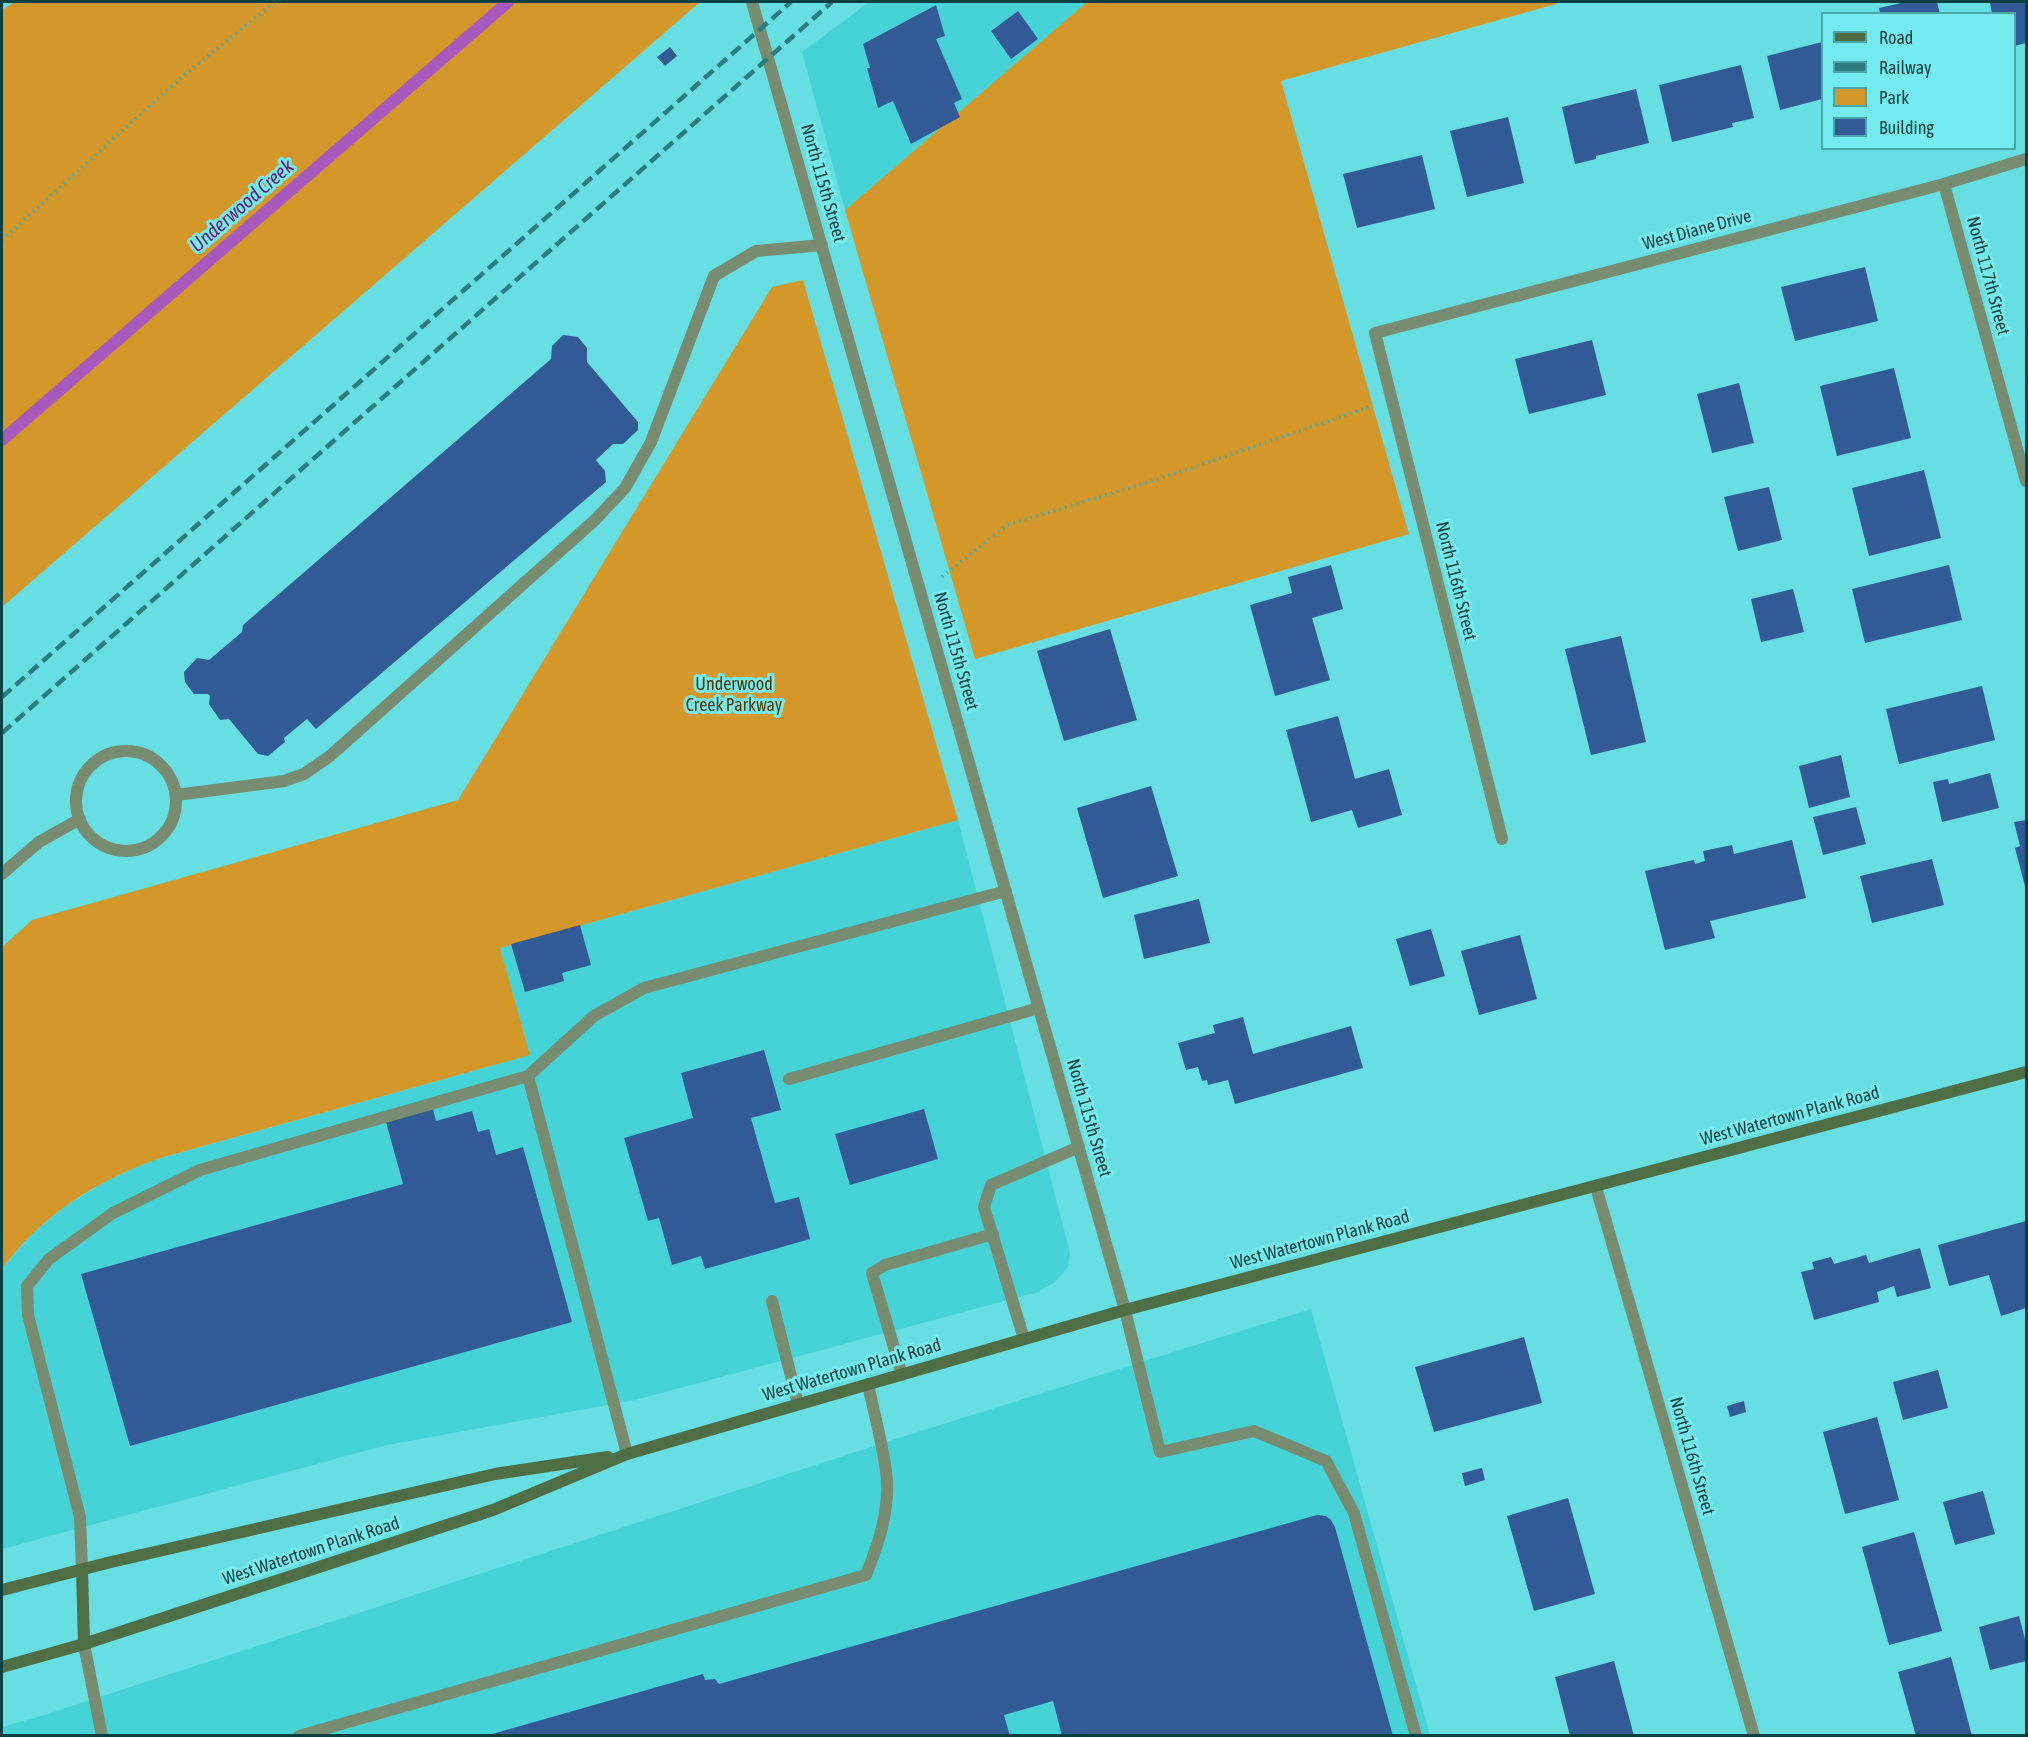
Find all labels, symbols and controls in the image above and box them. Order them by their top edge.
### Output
legend [1821,12,2016,150]
text: Road [1879,27,1913,48]
text: Railway [1879,57,1931,78]
text: Park [1879,87,1909,108]
text: Building [1879,117,1934,138]
street label: North 115th Street [796,121,850,245]
water label: Underwood Creek [185,154,299,258]
street label: West Diane Drive [1640,205,1754,255]
street label: North 117th Street [1962,214,2014,338]
street label: North 116th Street [1431,519,1481,643]
street label: North 115th Street [929,589,983,713]
park label: Underwood Creek Parkway [686,673,782,716]
street label: North 115th Street [1062,1056,1116,1180]
street label: West Watertown Plank Road [1698,1082,1882,1150]
street label: West Watertown Plank Road [1228,1206,1412,1274]
street label: West Watertown Plank Road [760,1334,944,1406]
street label: North 116th Street [1665,1394,1719,1518]
street label: West Watertown Plank Road [220,1512,402,1590]

